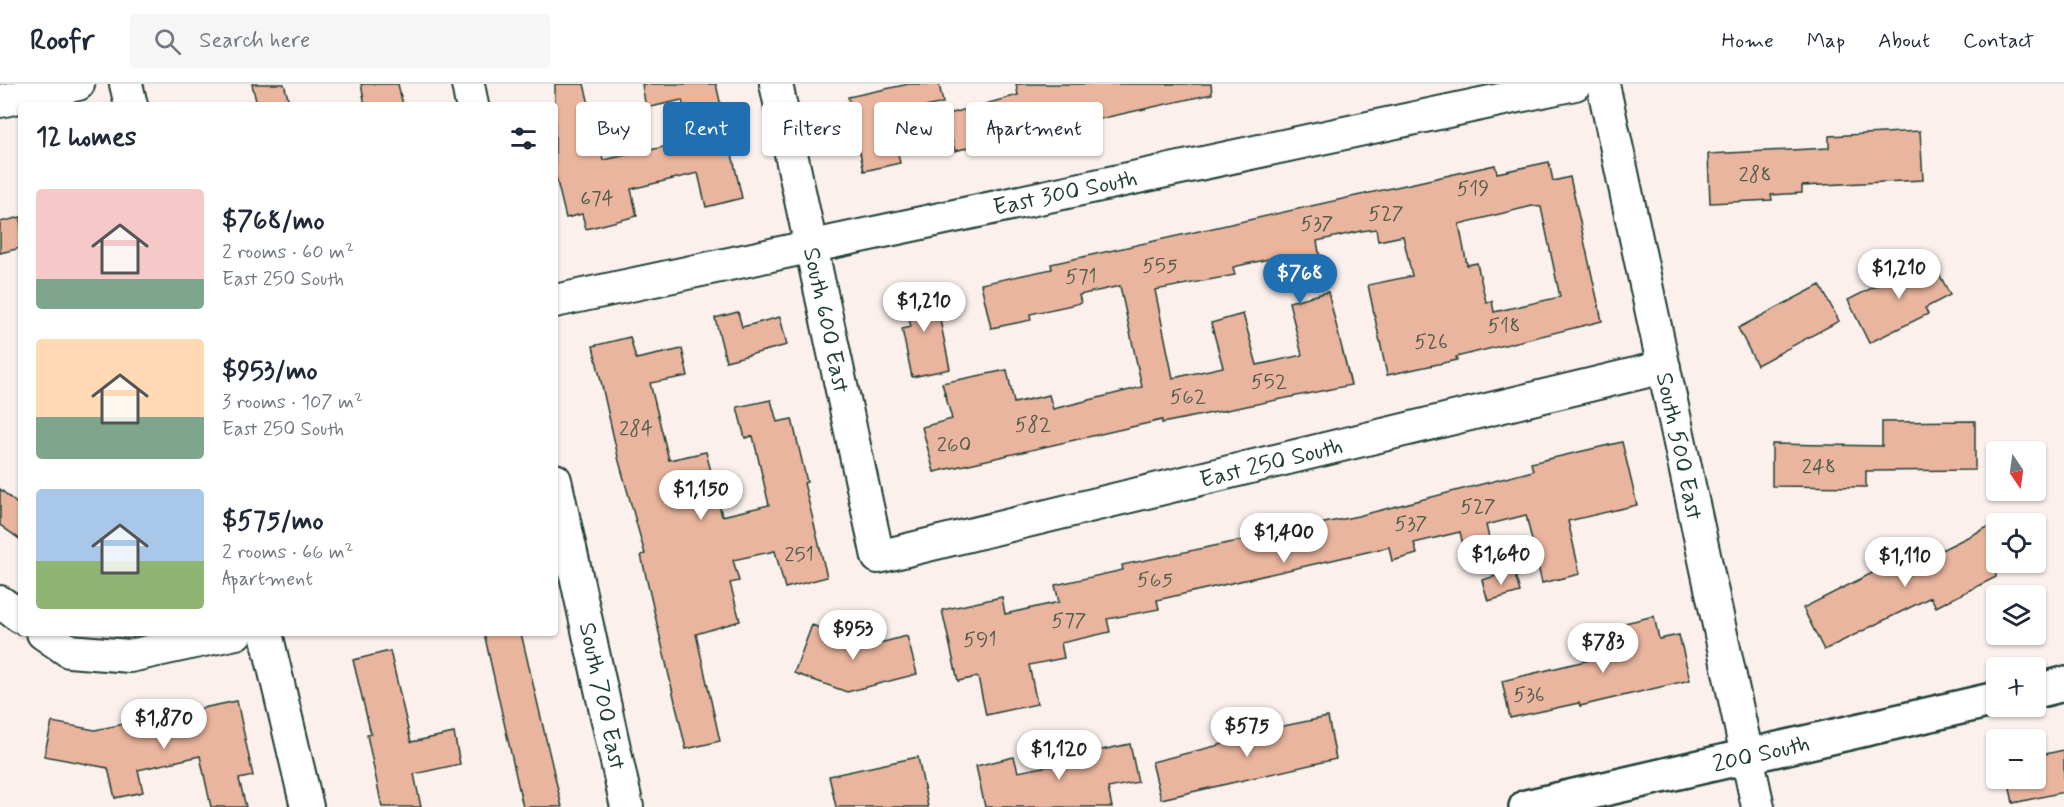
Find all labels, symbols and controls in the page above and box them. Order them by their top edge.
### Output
search box [130,14,550,68]
text: Roofr [30,23,94,60]
icon: search [151,25,184,58]
text: Search here [199,27,310,55]
text: Home [1722,27,1774,55]
text: Map [1807,27,1845,55]
text: About [1878,27,1930,55]
text: Contact [1963,27,2034,55]
chip: Buy [576,102,651,156]
chip: Rent [663,102,750,156]
chip: Filters [762,102,862,156]
chip: New [874,102,954,156]
chip: Apartment [966,102,1103,156]
text: 12 homes [36,121,136,155]
icon: filters [507,122,540,155]
house number: 288 [1738,161,1772,189]
street label: East 300 South [990,163,1140,224]
house number: 519 [1457,175,1489,203]
house number: 674 [580,185,614,213]
house number: 527 [1368,200,1404,228]
text: $768/mo [222,205,325,239]
house number: 537 [1300,210,1334,238]
icon: home [84,213,156,285]
text: 2 rooms · 60 m² [222,239,354,266]
street label: South 600 East [795,245,856,396]
pin: $1,210 [1850,249,1948,300]
house number: 555 [1142,252,1178,280]
pin: $768 [1264,254,1336,305]
text: $1,210 [1872,255,1926,282]
text: $768 [1277,260,1323,287]
house number: 571 [1065,263,1097,291]
text: East 250 South [222,266,344,293]
pin: $1,210 [875,282,973,333]
text: $1,210 [897,288,951,315]
house number: 518 [1488,312,1520,340]
house number: 526 [1414,328,1448,356]
text: $953/mo [222,355,318,389]
icon: home [84,363,156,435]
house number: 552 [1251,368,1287,396]
street label: South 500 East [1648,370,1709,523]
house number: 562 [1170,383,1206,411]
text: 3 rooms · 107 m² [222,389,363,416]
house number: 582 [1015,411,1051,439]
house number: 284 [619,415,653,443]
text: East 250 South [222,416,344,443]
house number: 260 [937,431,971,459]
street label: East 250 South [1197,431,1346,496]
north arrow [1986,441,2046,501]
map controls [1986,441,2046,789]
house number: 248 [1802,453,1836,481]
pin: $1,150 [652,470,750,521]
text: $1,150 [673,476,729,503]
house number: 527 [1460,493,1496,521]
text: $575/mo [222,505,324,539]
house number: 537 [1394,510,1428,538]
icon: home [84,513,156,585]
pin: $1,400 [1235,513,1333,564]
button: locate [1986,513,2046,573]
text: $1,400 [1254,519,1314,546]
pin: $1,640 [1452,535,1550,586]
pin: $1,110 [1856,537,1954,588]
text: 2 rooms · 66 m² [222,539,353,566]
house number: 251 [784,541,814,569]
text: $1,640 [1471,541,1531,568]
text: $1,110 [1879,543,1931,570]
text: Apartment [222,566,313,593]
house number: 565 [1137,566,1173,594]
button: layers [1986,585,2046,645]
house number: 577 [1052,607,1086,635]
pin: $953 [817,610,889,661]
text: $953 [833,616,873,643]
street label: South 700 East [571,620,632,773]
pin: $783 [1567,623,1639,674]
house number: 591 [963,626,997,654]
text: $783 [1581,629,1625,656]
button: + [1986,657,2046,717]
house number: 536 [1513,681,1545,709]
pin: $1,870 [115,699,213,750]
text: $1,870 [135,705,193,732]
pin: $575 [1211,707,1283,758]
text: $575 [1225,713,1269,740]
street label: 200 South [1710,728,1813,781]
button: − [1986,729,2046,789]
pin: $1,120 [1010,730,1108,781]
text: $1,120 [1031,736,1087,763]

